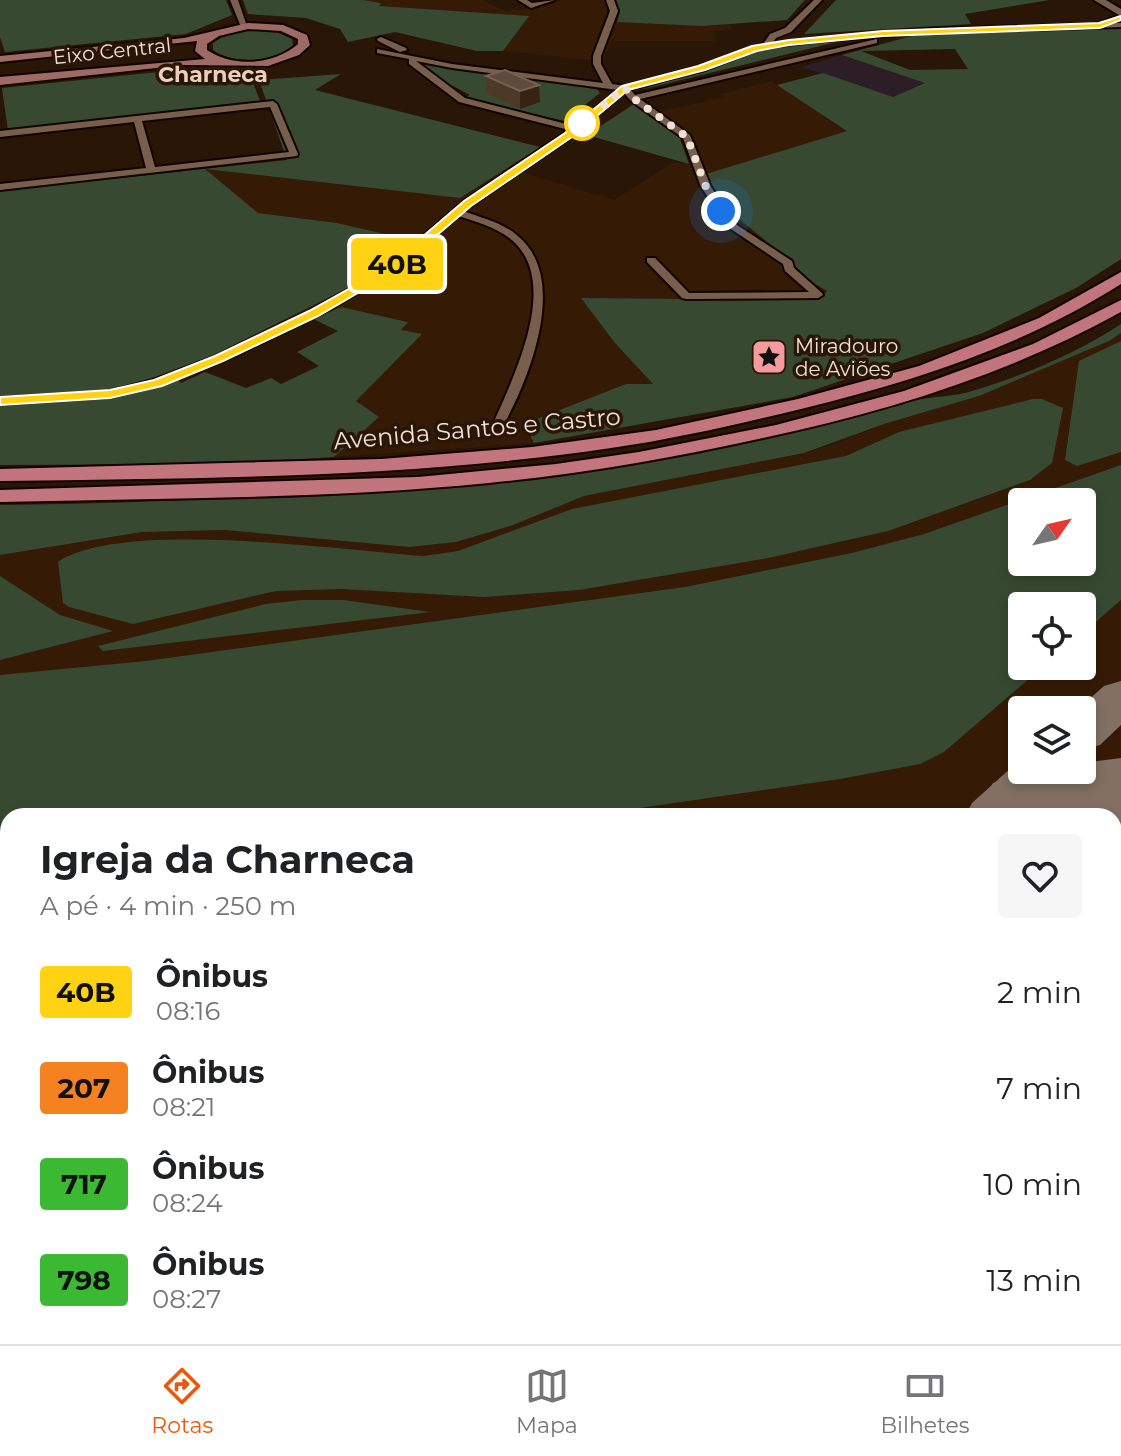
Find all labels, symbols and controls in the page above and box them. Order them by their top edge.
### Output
street label: Eixo Central [52,33,172,69]
district label: Charneca [158,61,268,88]
unlabelled marker [565,106,599,140]
your location [701,191,741,231]
line badge: 40B [351,238,443,290]
text: 40B [367,247,427,281]
place label: Miradouro de Aviões [795,334,898,381]
place icon: Miradouro de Aviões [750,338,788,376]
street label: Avenida Santos e Castro [332,401,622,456]
north arrow [1008,488,1096,576]
map controls [1008,488,1096,784]
button: locate [1008,592,1096,680]
button: layers [1008,696,1096,784]
button: heart [998,834,1082,918]
text: Igreja da Charneca [40,836,415,883]
text: A pé · 4 min · 250 m [40,890,296,922]
text: Ônibus [156,958,268,995]
text: 2 min [997,974,1082,1011]
text: 40B [56,975,116,1009]
text: 08:16 [156,995,220,1027]
text: Ônibus [152,1054,264,1091]
text: 7 min [996,1070,1082,1107]
text: 207 [58,1071,110,1105]
text: 08:21 [152,1091,215,1123]
text: Ônibus [152,1150,264,1187]
text: 10 min [983,1166,1082,1203]
text: 717 [61,1167,107,1201]
text: 08:24 [152,1187,223,1219]
text: Ônibus [152,1246,264,1283]
text: 13 min [986,1262,1082,1299]
text: 798 [57,1263,111,1297]
text: 08:27 [152,1283,221,1315]
tab: Rotas [151,1364,213,1439]
tab: Mapa [516,1364,578,1439]
tab: Bilhetes [880,1364,970,1439]

